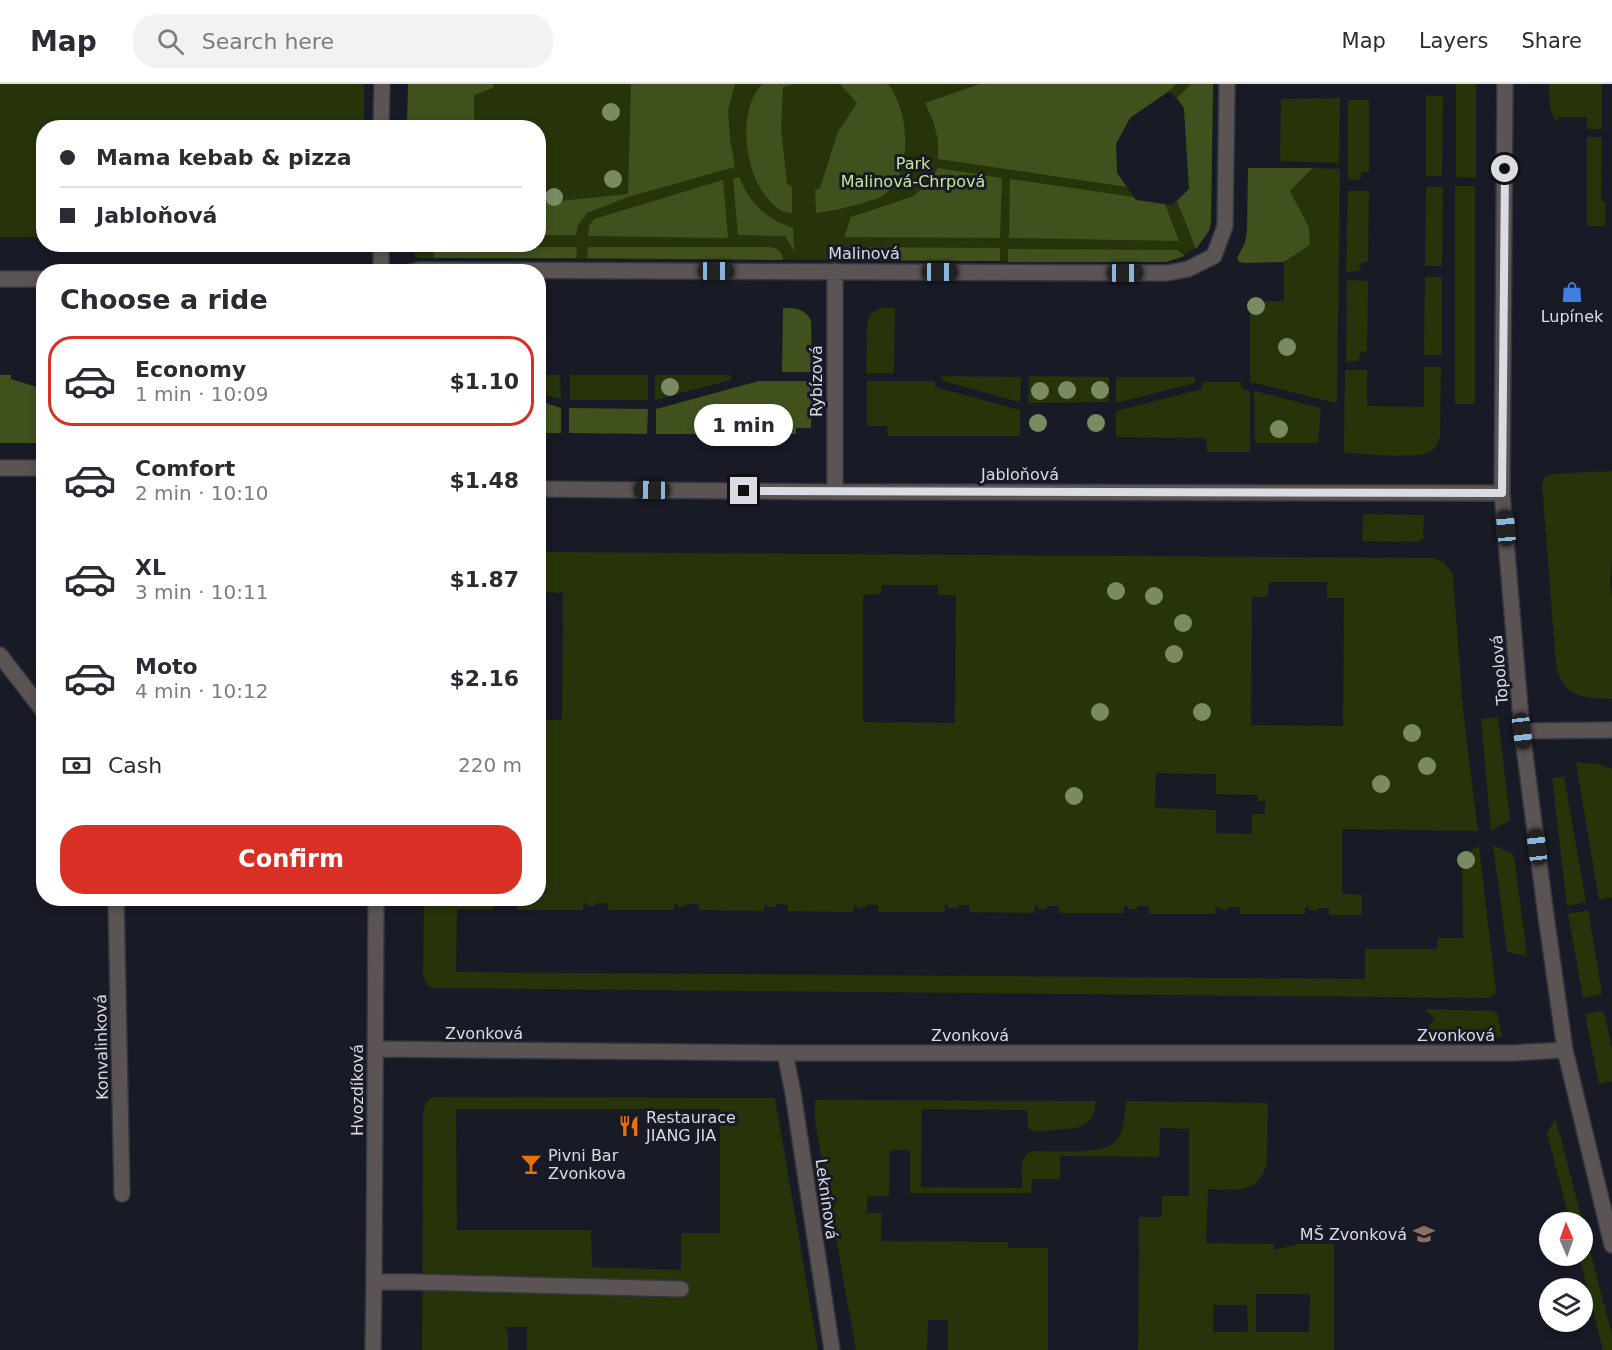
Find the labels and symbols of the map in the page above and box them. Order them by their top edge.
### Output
park label: Park Malinová-Chrpová [841,154,985,191]
route start [1491,155,1518,182]
street label: Malinová [828,244,900,263]
car [698,262,734,280]
car [922,263,958,281]
car [1107,264,1143,282]
shop icon: Lupínek [1560,280,1584,304]
place label: Lupínek [1541,307,1604,326]
street label: Rybízová [807,345,826,417]
callout: 1 min [694,404,794,446]
street label: Jabloňová [980,465,1059,484]
route end [730,477,757,504]
car [634,481,670,499]
car [1495,509,1517,547]
street label: Topolová [1487,634,1512,707]
car [1511,712,1533,750]
car [1526,828,1548,866]
street label: Konvalinková [91,994,112,1100]
street label: Zvonková [445,1024,523,1043]
street label: Zvonková [931,1026,1009,1045]
street label: Zvonková [1417,1026,1495,1045]
street label: Hvozdíková [348,1044,367,1136]
place label: Restaurace JIANG JIA [645,1108,736,1145]
restaurant icon: Restaurace JIANG JIA [617,1114,641,1138]
place label: Pivni Bar Zvonkova [548,1146,626,1183]
bar icon: Pivni Bar Zvonkova [519,1152,543,1176]
street label: Leknínová [811,1157,842,1241]
north arrow [1539,1212,1593,1266]
school or university icon: MŠ Zvonková [1412,1222,1436,1246]
place label: MŠ Zvonková [1300,1225,1407,1244]

